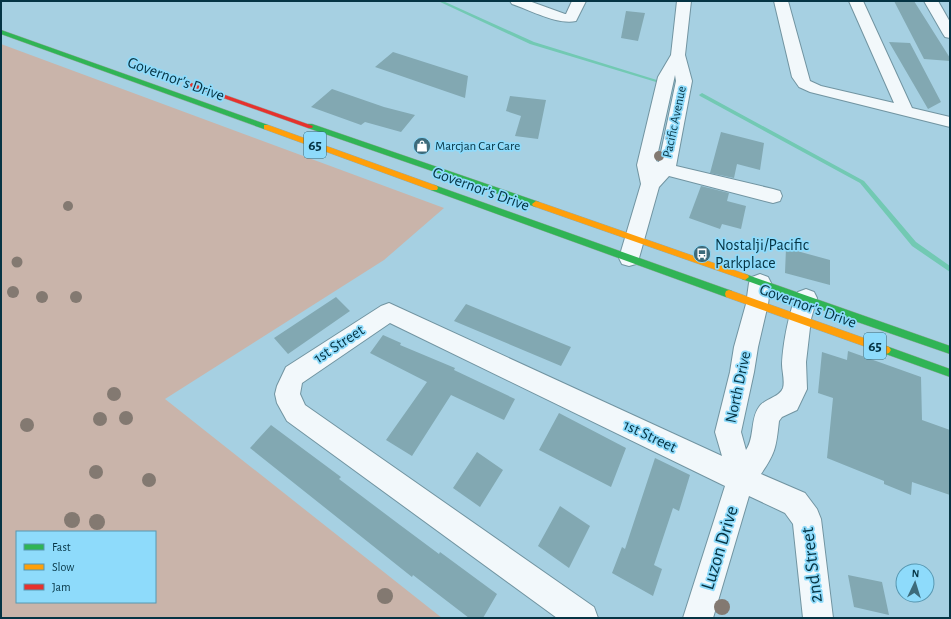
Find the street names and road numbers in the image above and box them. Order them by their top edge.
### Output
street label: Governor's Drive [125,54,227,104]
street label: Pacific Avenue [661,85,689,159]
road number: 65 [304,132,326,158]
street label: Governor's Drive [430,164,532,214]
street label: Governor's Drive [757,281,859,331]
street label: 1st Street [311,322,367,366]
road number: 65 [864,333,886,359]
street label: North Drive [723,350,753,424]
street label: 1st Street [621,417,679,455]
street label: Luzon Drive [698,504,742,592]
street label: 2nd Street [798,526,826,604]

